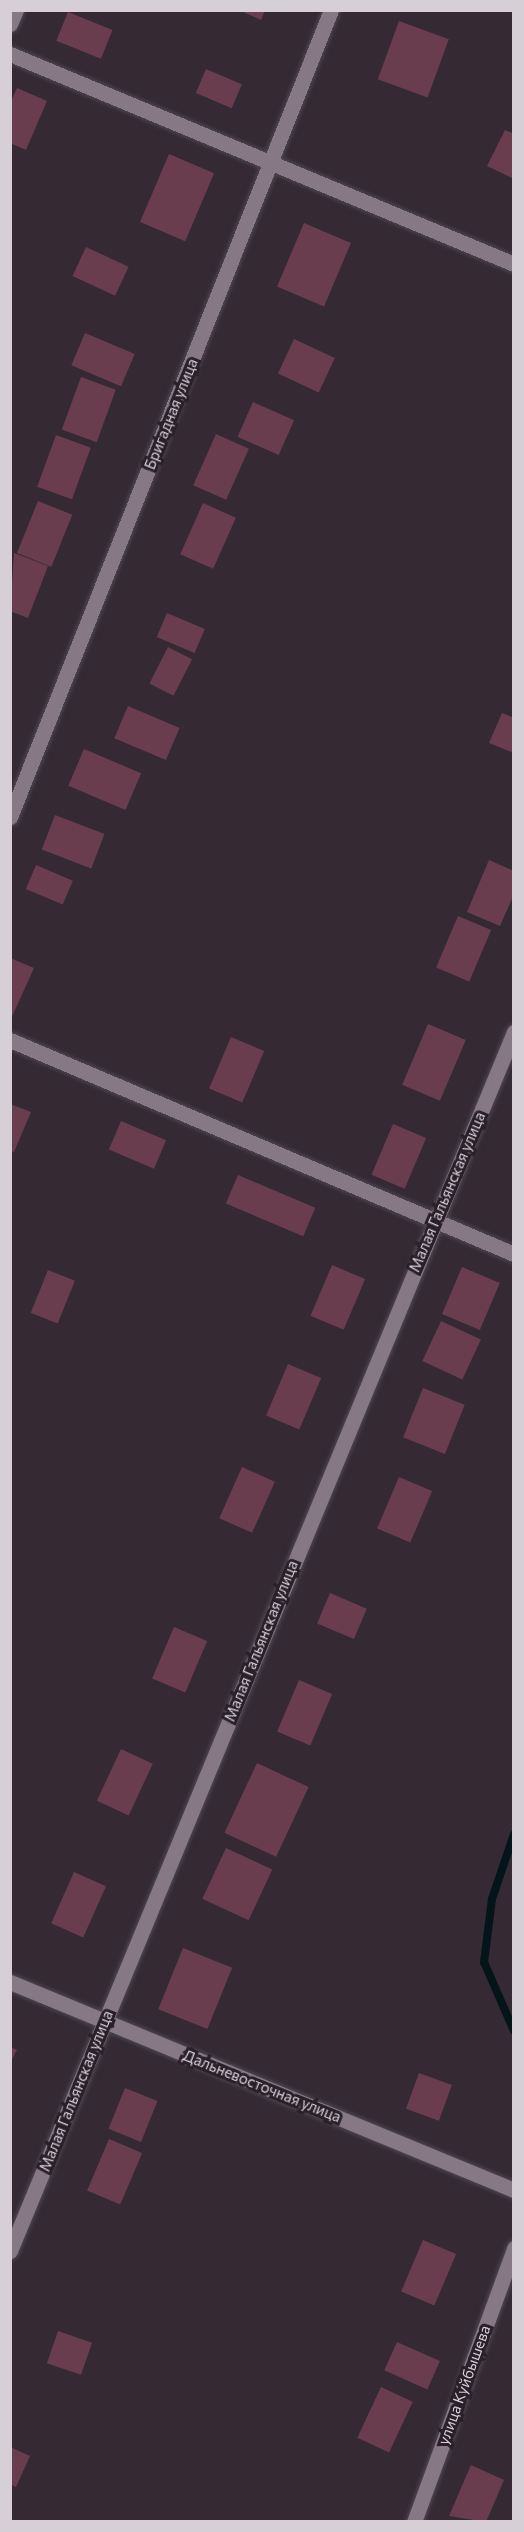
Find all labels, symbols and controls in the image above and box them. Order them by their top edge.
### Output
street label: Бригадная улица [141,356,201,472]
street label: Малая Гальянская улица [405,1109,489,1275]
street label: Малая Гальянская улица [220,1558,302,1724]
street label: Малая Гальянская улица [35,2008,117,2174]
street label: Дальневосточная улица [180,2046,344,2126]
street label: улица Куйбышева [434,2323,494,2447]

